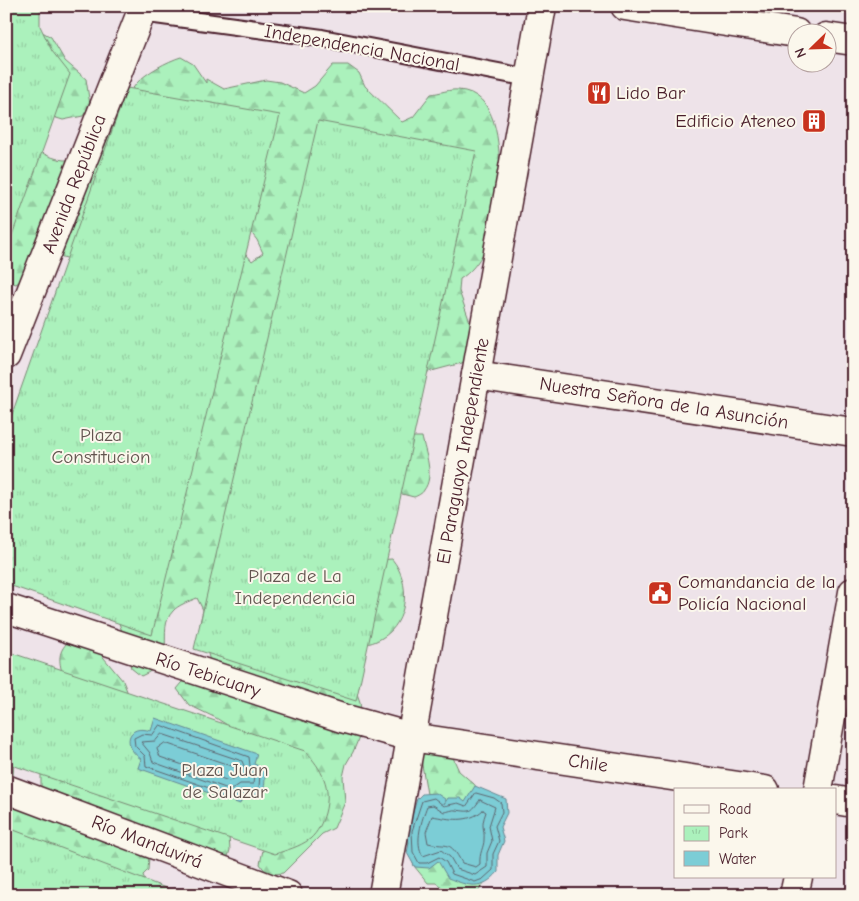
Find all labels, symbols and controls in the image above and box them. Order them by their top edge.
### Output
street label: Independencia Nacional [263,20,461,76]
north arrow [786,22,836,72]
text: N [791,45,810,60]
restaurant icon: Lido Bar [586,80,612,106]
place label: Lido Bar [616,82,686,104]
building icon: Edificio Ateneo [801,108,827,134]
place label: Edificio Ateneo [675,110,796,132]
street label: Avenida República [37,111,111,257]
street label: El Paraguayo Independiente [432,336,494,566]
street label: Nuestra Señora de la Asunción [538,372,790,434]
park label: Plaza Constitucion [51,424,151,468]
park label: Plaza de La Independencia [234,565,356,609]
place label: Comandancia de la Policía Nacional [678,571,836,615]
public building icon: Comandancia de la Policía Nacional [647,580,673,606]
street label: Río Tebicuary [153,648,264,702]
street label: Chile [567,749,609,777]
park label: Plaza Juan de Salazar [181,759,269,803]
legend [674,788,836,878]
text: Road [719,800,751,818]
street label: Río Manduvirá [88,811,206,873]
text: Park [719,824,748,842]
text: Water [719,850,756,868]

